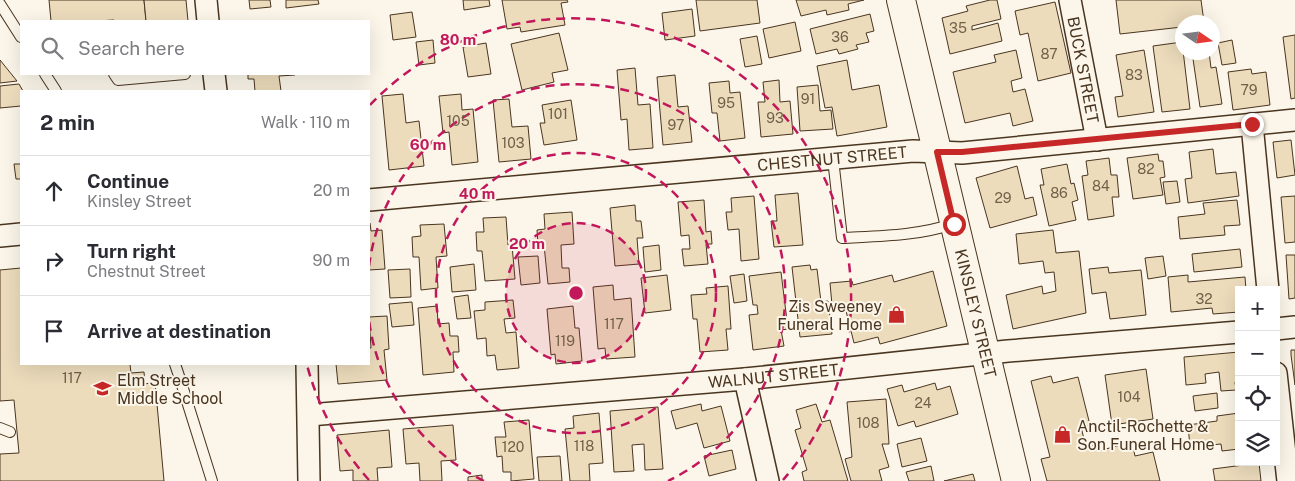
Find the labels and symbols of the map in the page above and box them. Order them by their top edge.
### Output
street label: BUCK STREET [1064,15,1103,125]
north arrow [1175,15,1220,60]
house number: 35 [949,20,967,36]
house number: 36 [831,29,849,45]
text: 80 m [440,31,476,48]
house number: 87 [1040,46,1058,62]
house number: 83 [1125,67,1143,83]
house number: 79 [1241,82,1258,98]
house number: 91 [801,91,815,107]
house number: 95 [717,95,735,111]
house number: 101 [548,106,568,122]
house number: 93 [766,110,784,126]
house number: 105 [446,113,470,129]
route end [1241,113,1264,136]
house number: 97 [668,117,684,133]
house number: 103 [502,135,525,151]
text: 60 m [410,136,446,153]
street label: CHESTNUT STREET [756,142,908,174]
house number: 82 [1137,161,1155,177]
house number: 84 [1092,178,1110,194]
text: 40 m [459,185,495,202]
house number: 86 [1050,185,1068,201]
house number: 29 [994,190,1012,206]
route start [943,213,966,236]
text: 20 m [509,235,545,252]
street label: KINSLEY STREET [951,247,1001,380]
centre of rings [567,284,585,302]
house number: 32 [1195,291,1213,307]
place label: Zis Sweeney Funeral Home [777,297,882,334]
shop icon: Zis Sweeney Funeral Home [886,305,906,325]
house number: 117 [604,316,624,332]
house number: 119 [555,333,575,349]
street label: WALNUT STREET [707,360,840,392]
house number: 117 [62,370,82,386]
place label: Elm Street Middle School [117,371,223,408]
school or university icon: Elm Street Middle School [93,379,113,399]
house number: 104 [1117,389,1141,405]
house number: 24 [914,395,932,411]
house number: 108 [856,415,880,431]
place label: Anctil-Rochette & Son Funeral Home [1077,417,1215,454]
shop icon: Anctil-Rochette & Son Funeral Home [1053,425,1073,445]
house number: 118 [574,438,594,454]
house number: 120 [502,439,524,455]

